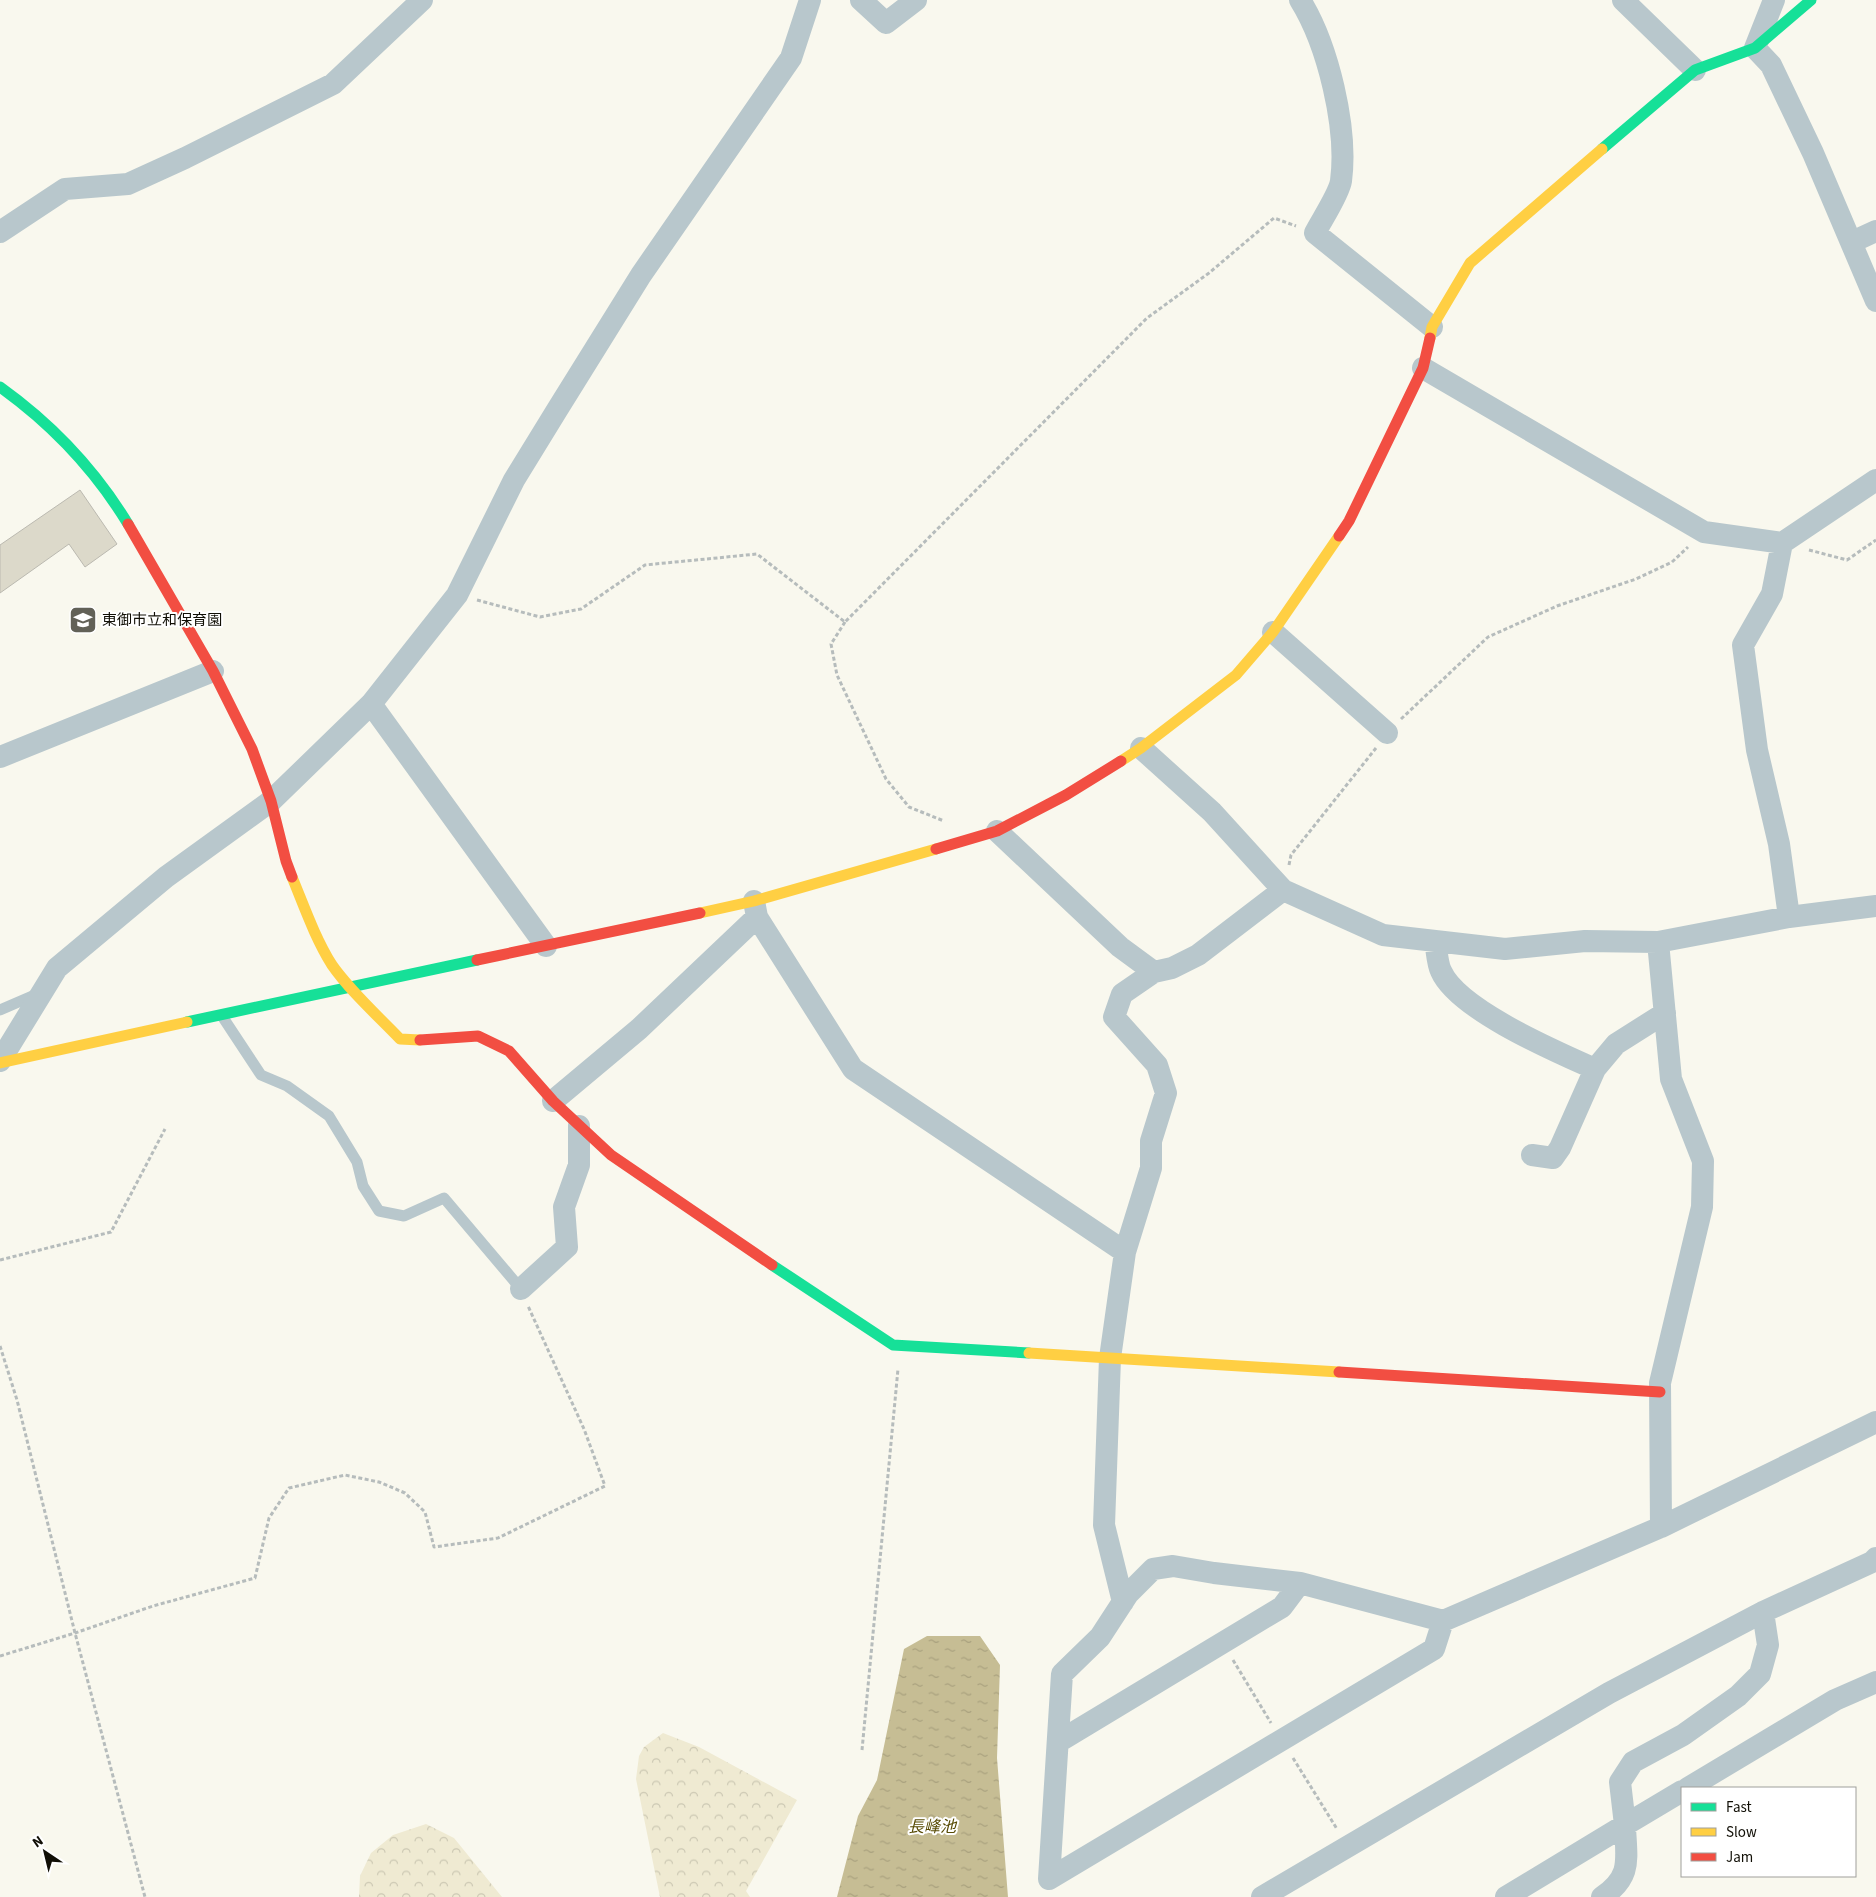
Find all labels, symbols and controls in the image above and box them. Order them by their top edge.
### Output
school or university icon: 東御市立和保育園 [68,605,98,635]
place label: 東御市立和保育園 [102,610,222,631]
legend [1681,1787,1856,1877]
text: Fast [1726,1797,1752,1818]
water label: 長峰池 [908,1816,958,1838]
text: Slow [1726,1822,1757,1843]
north arrow [20,1827,70,1877]
text: N [29,1831,48,1853]
text: Jam [1726,1847,1753,1868]

